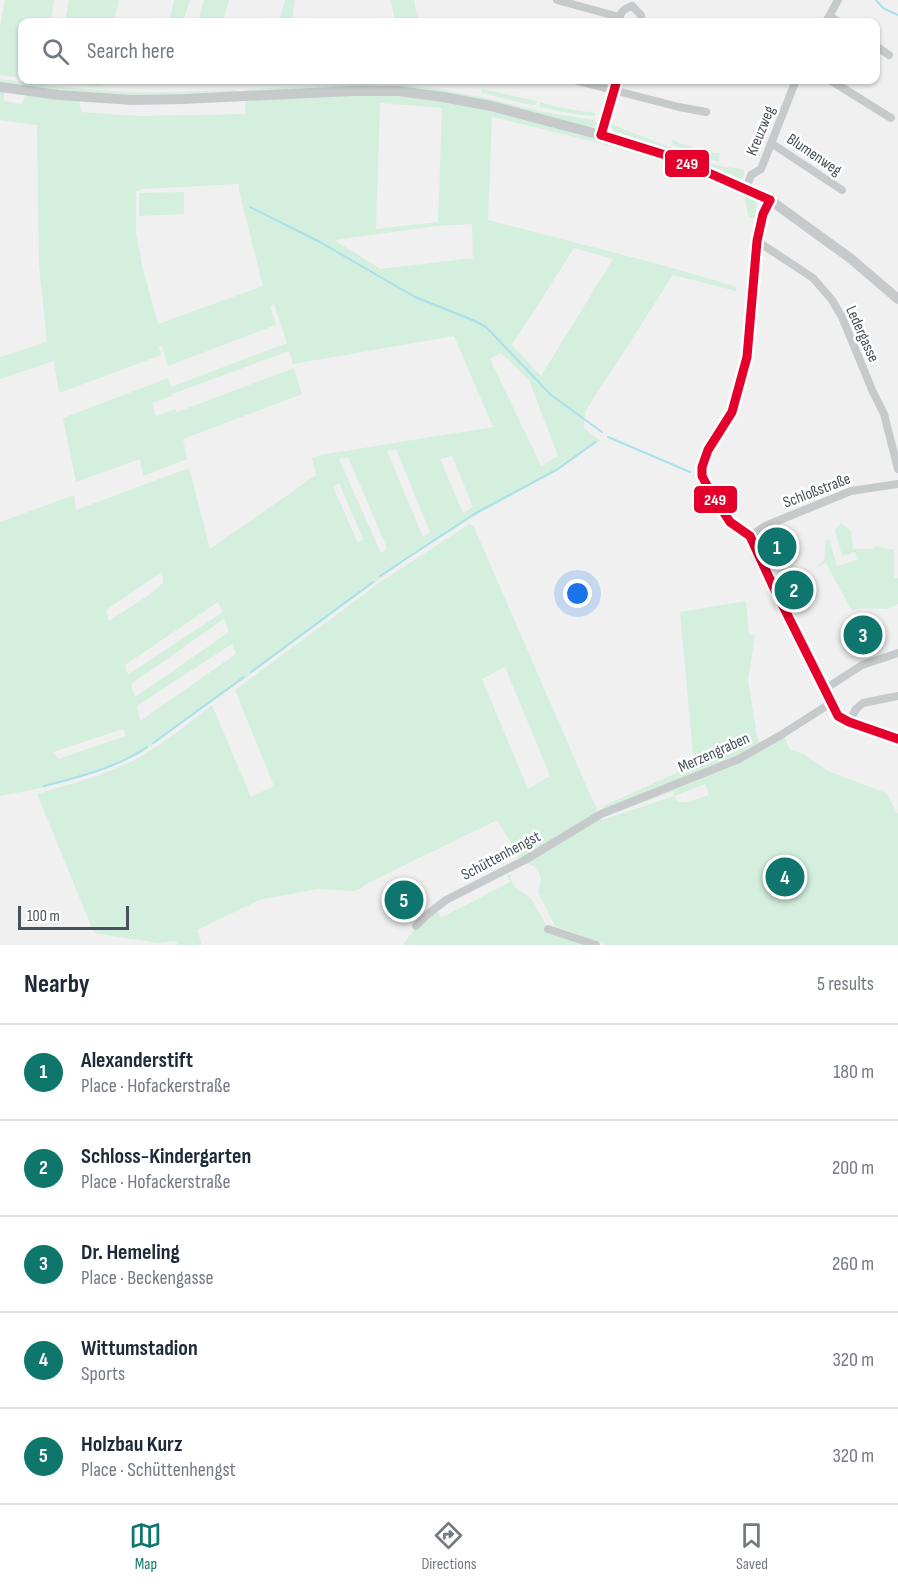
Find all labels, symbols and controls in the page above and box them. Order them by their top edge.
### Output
search box [18,18,880,84]
icon: search [39,35,72,68]
text: Search here [87,38,174,65]
street label: Kreuzweg [742,103,780,159]
street label: Blumenweg [783,130,845,180]
line badge: 249 [664,149,710,178]
text: 249 [676,155,698,174]
street label: Ledergasse [841,303,883,365]
street label: Schloßstraße [781,469,853,513]
line badge: 249 [693,485,738,514]
text: 249 [704,491,726,510]
pin: 1 [758,524,796,570]
pin: 2 [774,568,814,612]
your location [563,579,592,608]
pin: 3 [844,612,882,658]
street label: Merzengraben [675,729,753,777]
street label: Schüttenhengst [458,827,544,885]
pin: 4 [766,854,804,900]
pin: 5 [384,878,424,922]
scale bar [18,903,129,930]
text: 100 m [27,907,60,926]
text: Nearby [24,969,90,1000]
text: 5 results [817,972,874,996]
text: Alexanderstift [81,1047,193,1074]
text: 1 [40,1060,47,1084]
text: 180 m [833,1060,874,1084]
text: Place · Hofackerstraße [81,1074,230,1098]
text: Schloss-Kindergarten [81,1143,251,1170]
text: 2 [39,1156,48,1180]
text: 200 m [832,1156,874,1180]
text: Place · Hofackerstraße [81,1170,230,1194]
text: Dr. Hemeling [81,1239,180,1266]
text: 3 [39,1252,48,1276]
text: 260 m [832,1252,874,1276]
text: Place · Beckengasse [81,1266,214,1290]
text: Wittumstadion [81,1335,198,1362]
text: 4 [39,1348,48,1372]
text: 320 m [832,1348,874,1372]
text: Sports [81,1362,125,1386]
text: Holzbau Kurz [81,1431,182,1458]
text: 5 [39,1444,48,1468]
text: 320 m [832,1444,874,1468]
text: Place · Schüttenhengst [81,1458,236,1482]
tab: Map [129,1519,162,1574]
tab: Directions [421,1519,476,1574]
tab: Saved [735,1519,768,1574]

